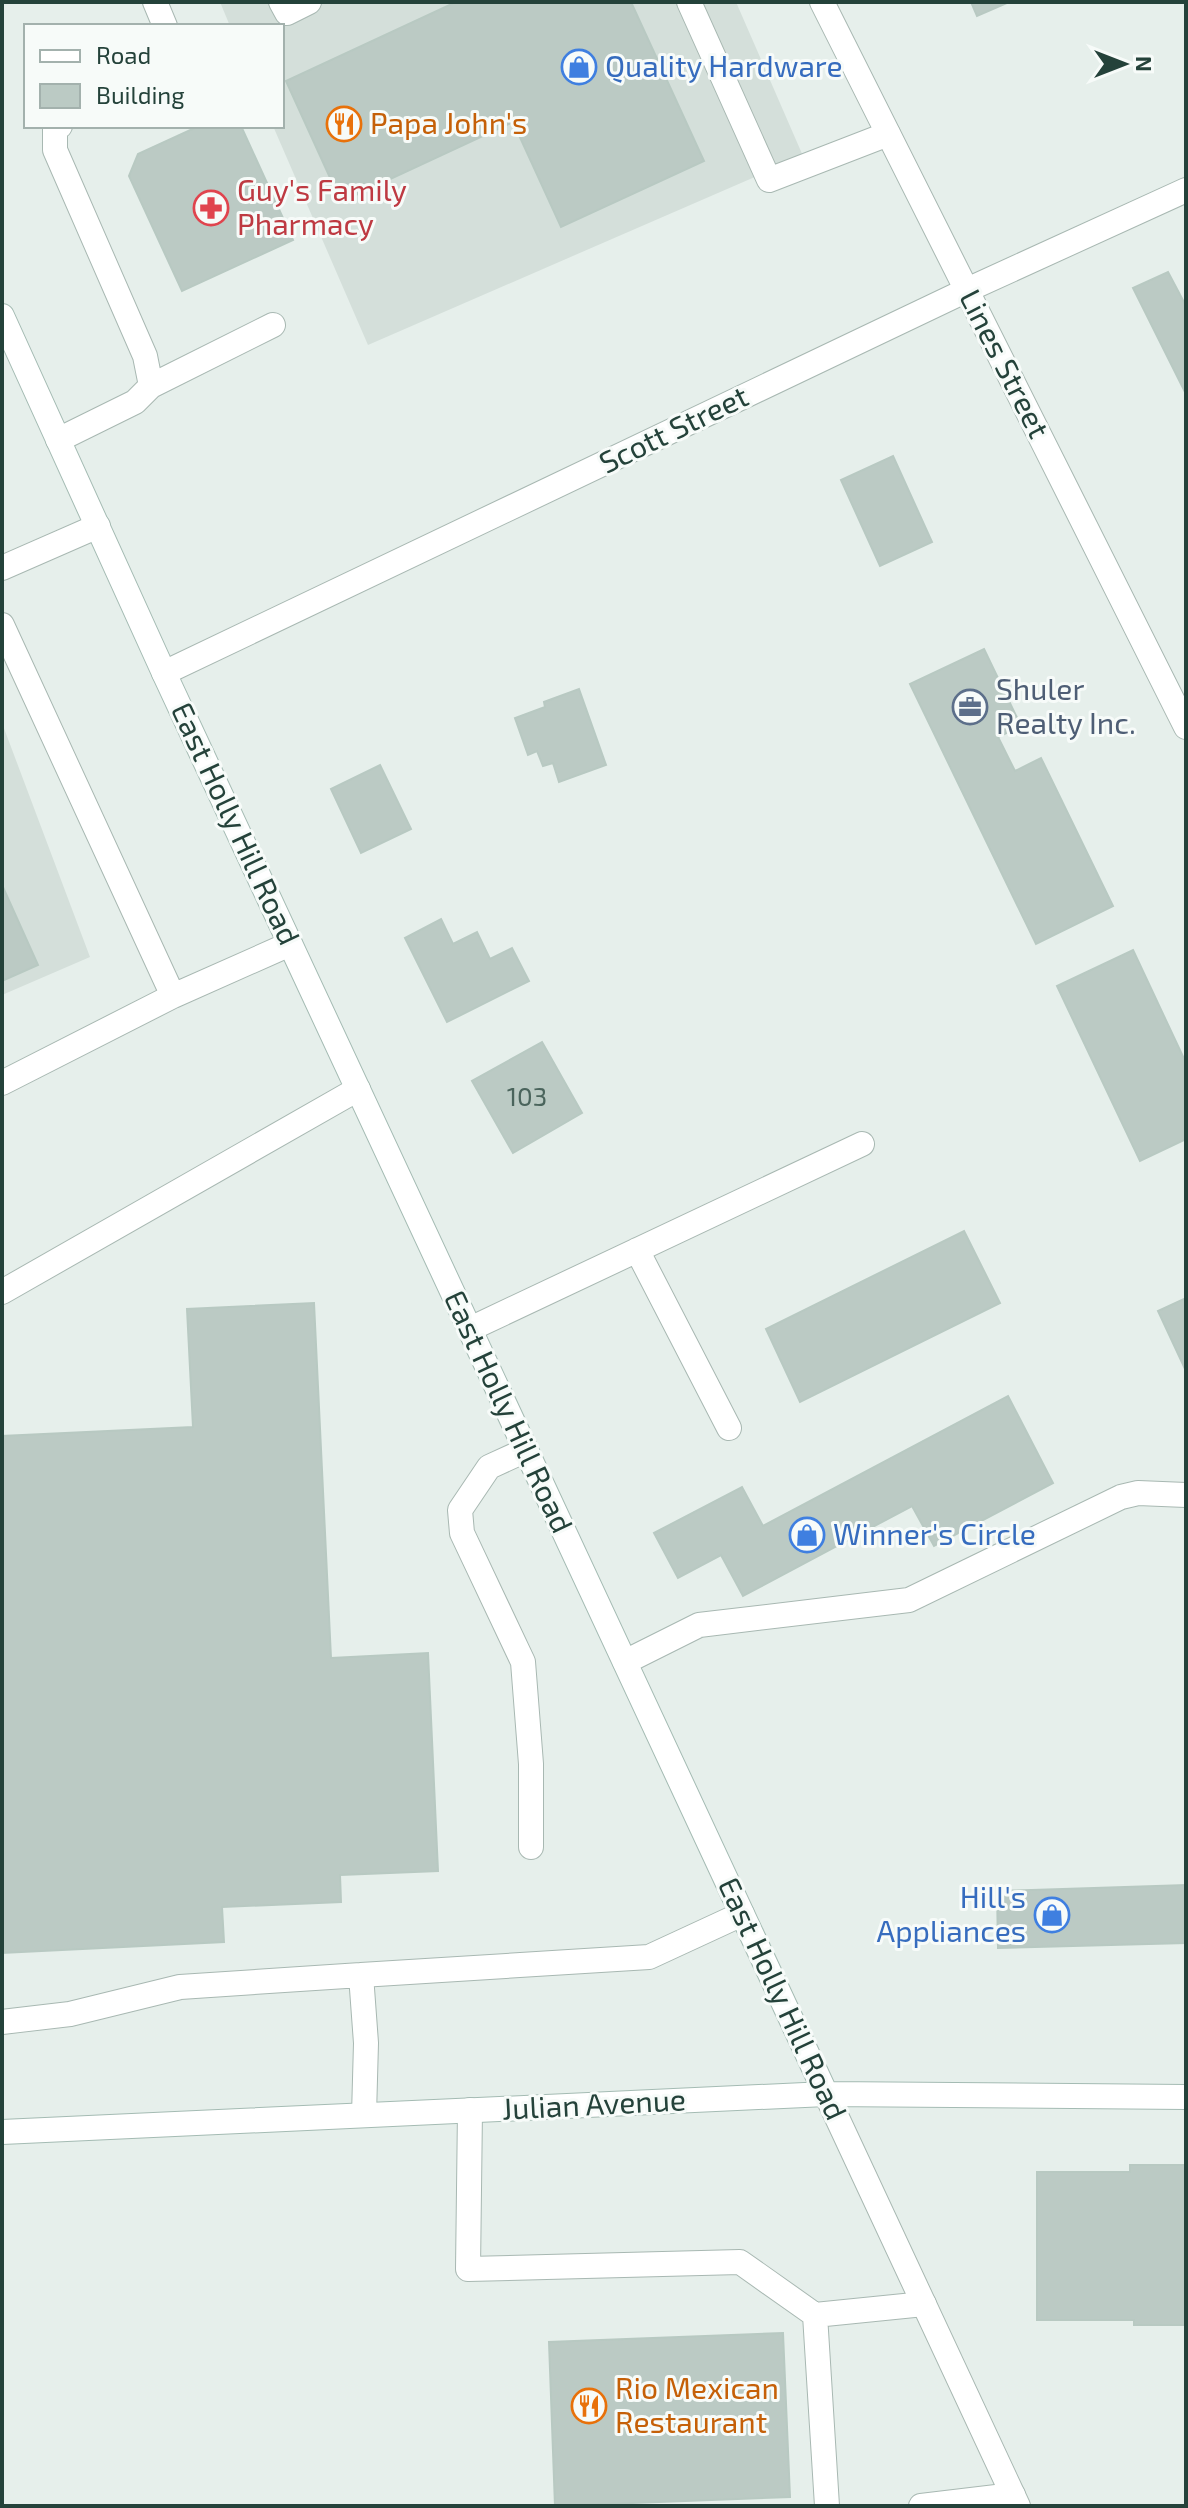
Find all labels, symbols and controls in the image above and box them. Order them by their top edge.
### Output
legend [24,24,284,128]
north arrow [1084,24,1164,104]
text: Road [96,40,151,69]
place label: Quality Hardware [605,47,843,83]
shop icon: Quality Hardware [560,48,598,86]
text: N [1132,56,1158,72]
text: Building [96,80,185,109]
place label: Papa John's [370,104,527,140]
restaurant icon: Papa John's [325,105,363,143]
place label: Guy's Family Pharmacy [237,171,407,241]
pharmacy icon: Guy's Family Pharmacy [192,189,230,227]
street label: Lines Street [953,283,1059,443]
street label: Scott Street [593,377,753,480]
place label: Shuler Realty Inc. [996,670,1136,740]
office icon: Shuler Realty Inc. [951,688,989,726]
street label: East Holly Hill Road [165,696,309,950]
house number: 103 [507,1080,547,1111]
street label: East Holly Hill Road [438,1284,582,1538]
place label: Winner's Circle [833,1515,1036,1551]
shop icon: Winner's Circle [788,1516,826,1554]
street label: East Holly Hill Road [712,1871,856,2125]
place label: Hill's Appliances [877,1878,1026,1948]
shop icon: Hill's Appliances [1033,1896,1071,1934]
street label: Julian Avenue [501,2080,687,2126]
place label: Rio Mexican Restaurant [615,2369,779,2439]
restaurant icon: Rio Mexican Restaurant [570,2387,608,2425]

